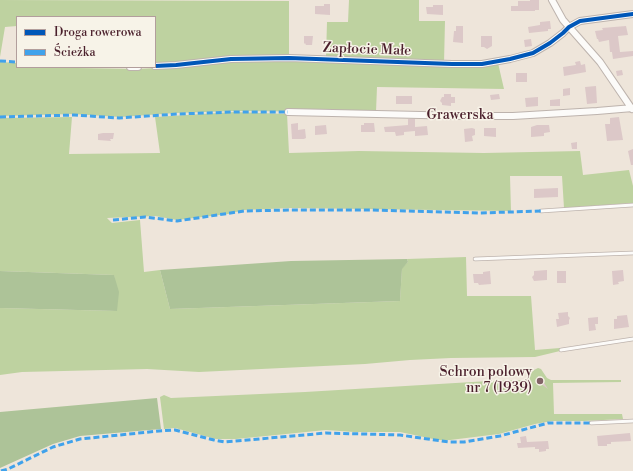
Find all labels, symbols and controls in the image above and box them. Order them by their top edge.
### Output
legend [16,16,156,68]
text: Droga rowerowa [54,25,142,40]
street label: Zapłocie Małe [322,40,412,60]
text: Ścieżka [54,45,95,60]
street label: Grawerska [427,108,493,124]
place label: Schron polowy nr 7 (1939) [440,365,532,398]
marker: Schron polowy nr 7 (1939) [535,376,545,386]

